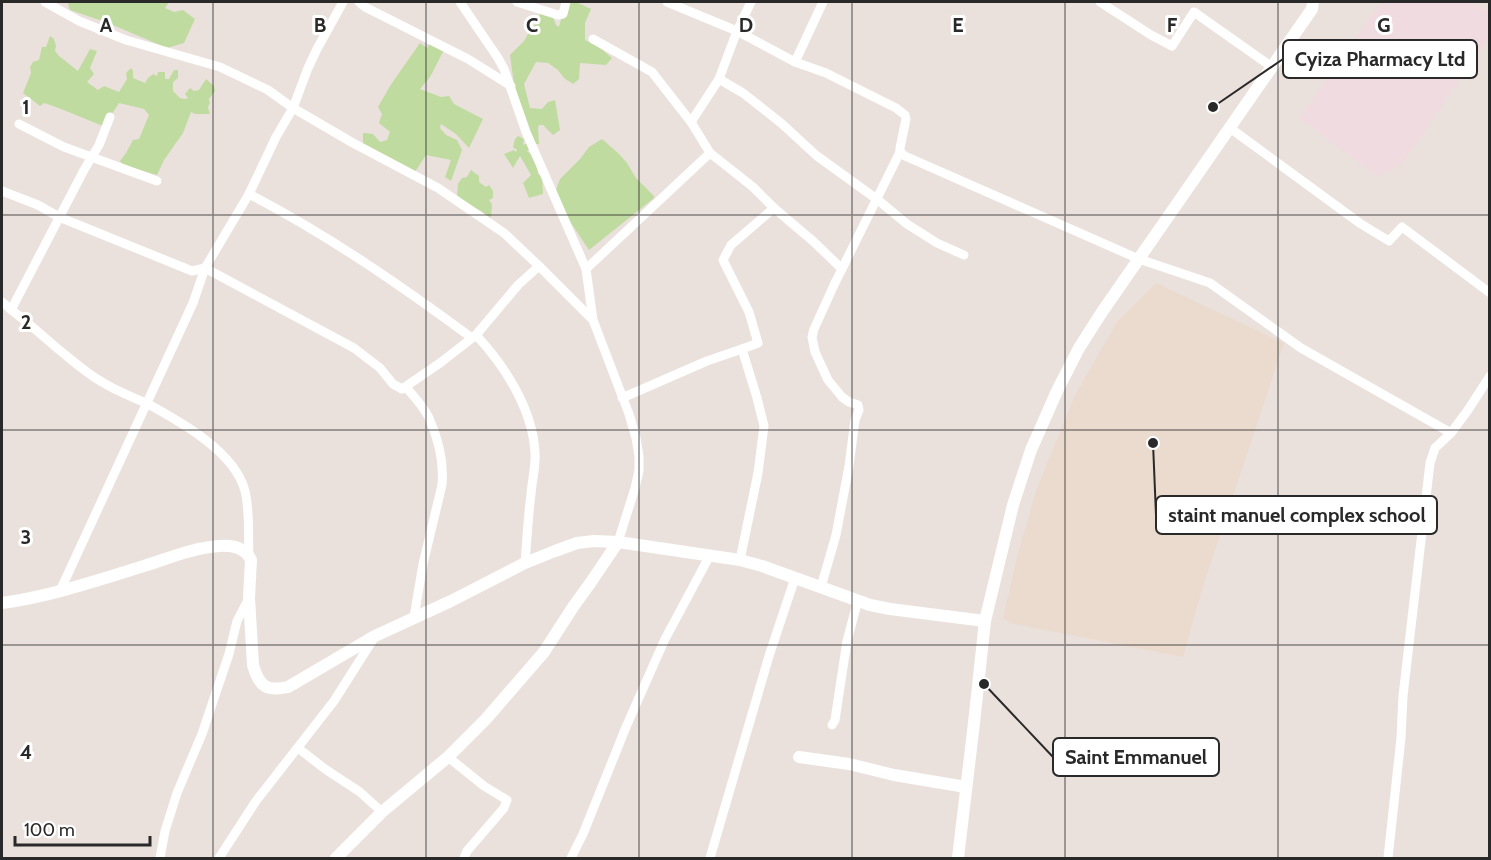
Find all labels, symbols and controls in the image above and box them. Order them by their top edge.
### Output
text: A [100,13,113,37]
text: B [314,13,326,37]
text: C [526,13,538,37]
text: D [739,13,753,37]
text: E [952,13,964,37]
text: F [1167,13,1178,37]
text: G [1377,13,1391,37]
callout: Cyiza Pharmacy Ltd [1283,40,1477,78]
text: Cyiza Pharmacy Ltd [1295,47,1465,71]
text: 1 [22,95,30,119]
text: 2 [21,310,31,334]
callout: staint manuel complex school [1156,496,1437,534]
text: staint manuel complex school [1168,503,1426,527]
text: 3 [21,525,31,549]
callout: Saint Emmanuel [1053,738,1219,776]
text: 4 [20,740,32,764]
text: Saint Emmanuel [1065,745,1207,769]
scale bar [15,809,150,847]
text: 100 m [24,819,75,841]

